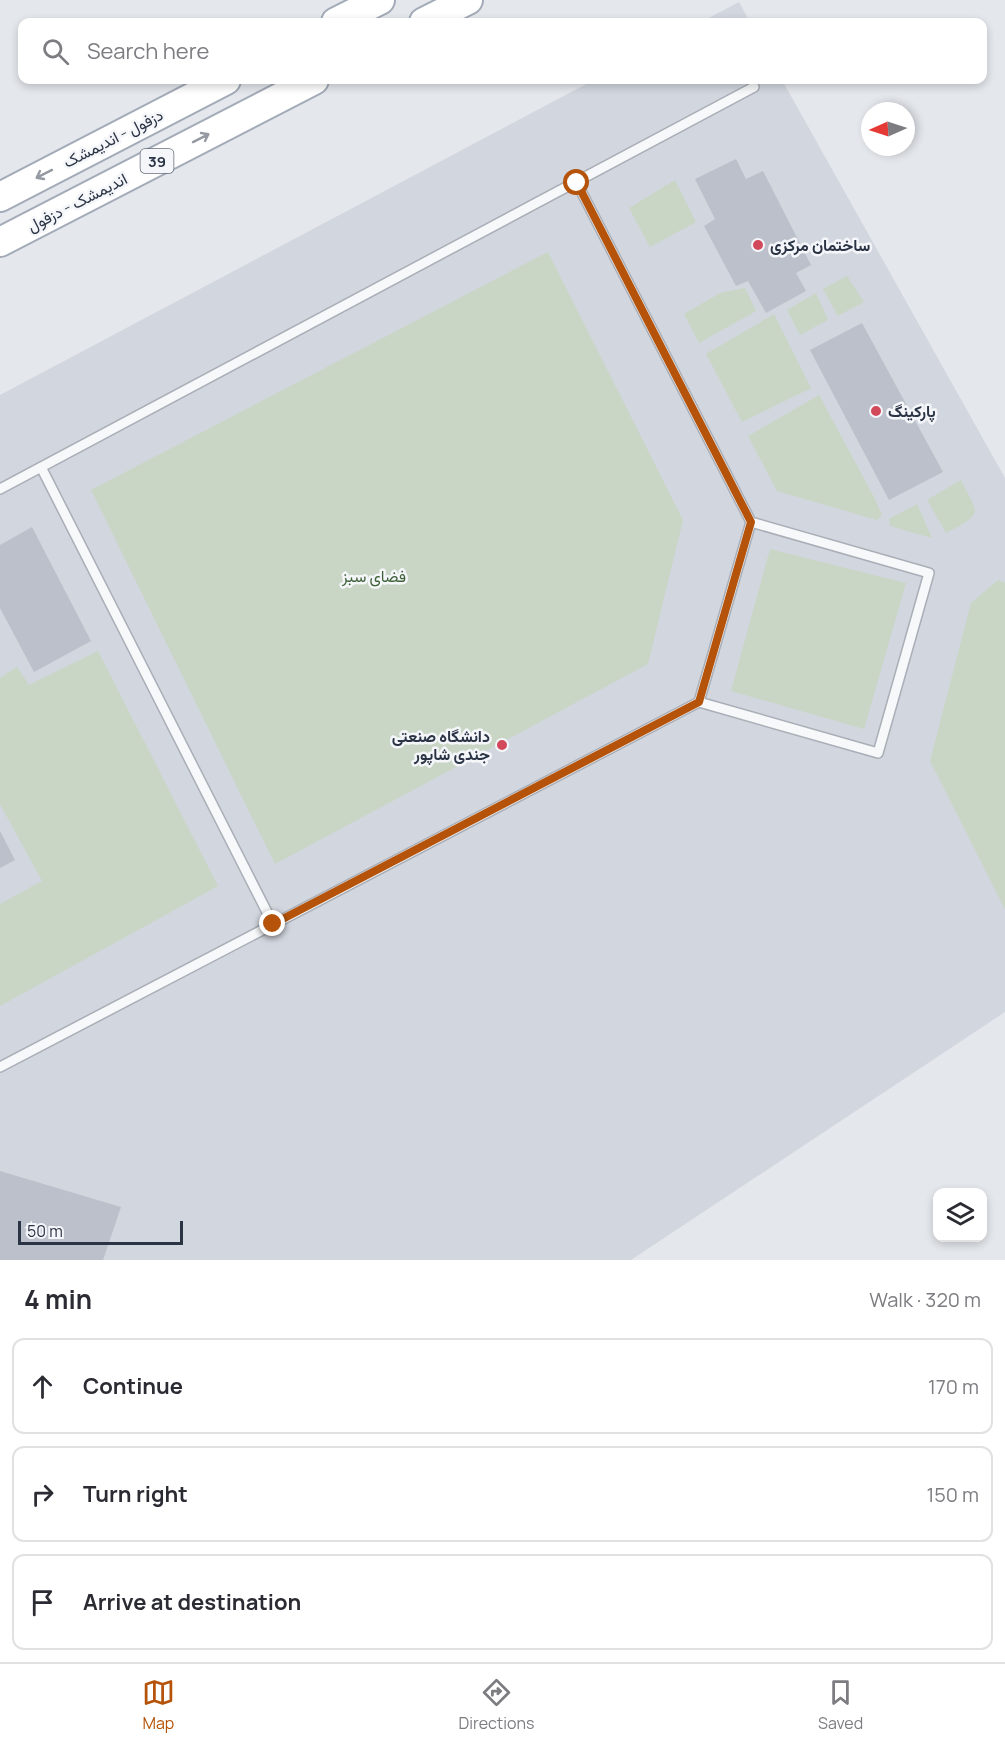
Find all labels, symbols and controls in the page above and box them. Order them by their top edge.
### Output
search box [18,18,987,84]
icon: search [39,35,72,68]
text: Search here [87,36,209,66]
north arrow [861,102,915,156]
street label: دزفول - اندیمشک [59,103,167,173]
one-way arrow [192,132,209,144]
road number: 39 [140,149,174,173]
street label: اندیمشک - دزفول [23,167,131,237]
one-way arrow [35,169,53,180]
route start [563,169,589,195]
place label: ساختمان مرکزی [770,234,871,256]
marker: ساختمان مرکزی [751,238,765,252]
place label: پارکینگ [888,400,936,423]
marker: پارکینگ [869,404,883,418]
park label: فضای سبز [341,565,406,587]
place label: دانشگاه صنعتی جندی شاپور [392,725,490,766]
marker: دانشگاه صنعتی جندی شاپور [495,738,509,752]
route end [259,910,285,936]
map controls [933,1188,987,1242]
button: layers [933,1188,987,1242]
scale bar [18,1218,183,1246]
text: 50 m [27,1220,63,1242]
text: 4 min [24,1281,92,1317]
text: Walk · 320 m [869,1286,981,1313]
icon: ahead [26,1370,59,1403]
text: Continue [83,1371,183,1401]
text: 170 m [928,1373,979,1400]
icon: right [26,1478,59,1511]
text: Turn right [83,1479,188,1509]
text: 150 m [926,1481,979,1508]
icon: arrive [26,1586,59,1619]
text: Arrive at destination [83,1587,301,1617]
tab: Map [142,1676,175,1734]
tab: Directions [459,1676,534,1734]
tab: Saved [818,1676,863,1734]

